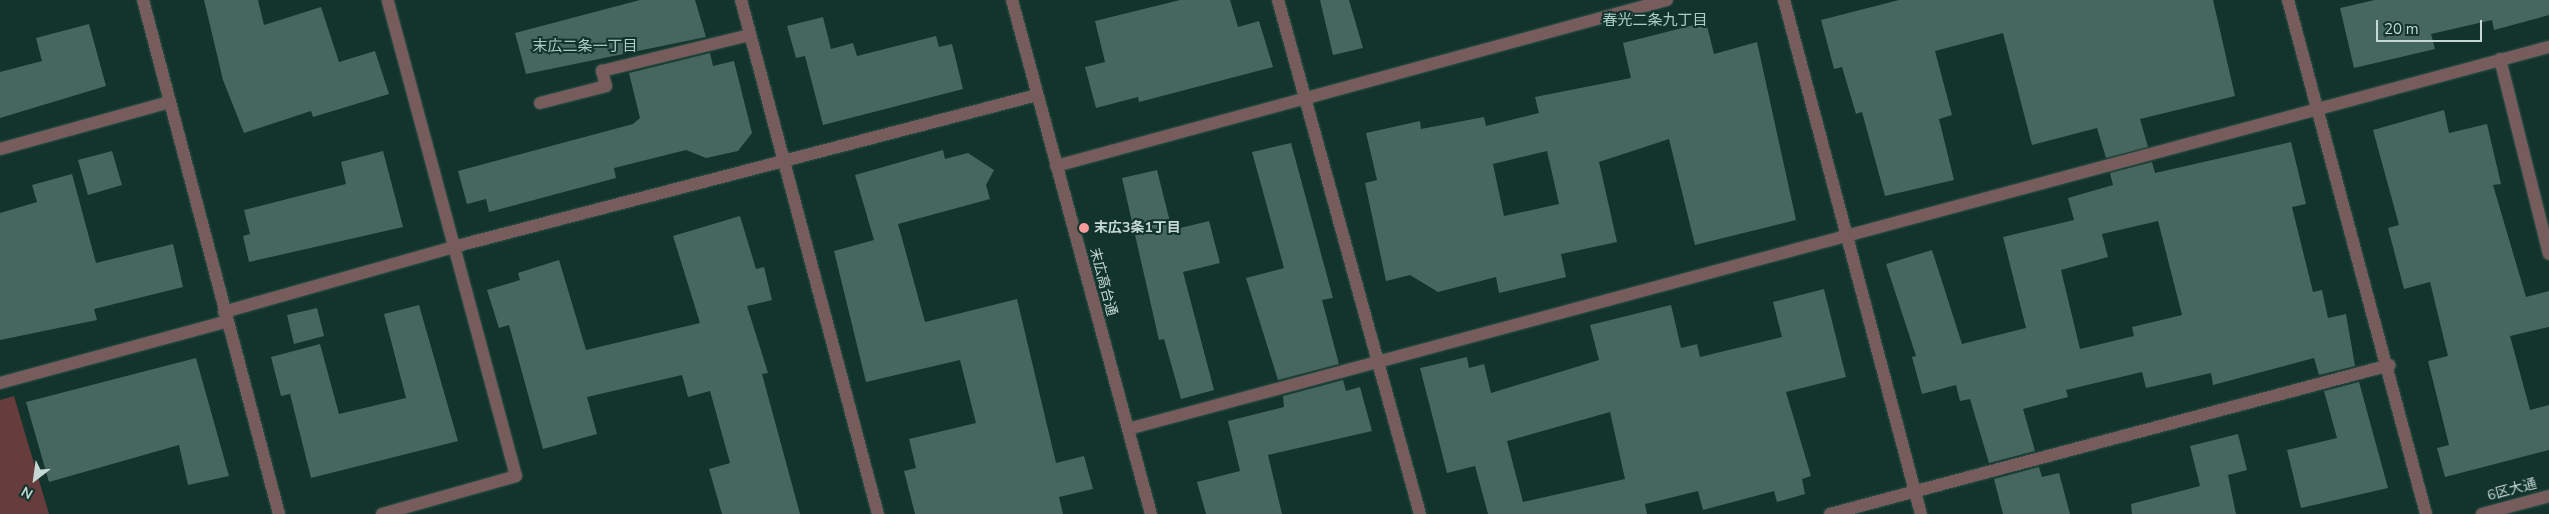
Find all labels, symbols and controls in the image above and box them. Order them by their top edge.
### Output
scale bar [2379,10,2485,42]
district label: 春光二条九丁目 [1603,12,1707,30]
text: 20 m [2384,19,2419,39]
district label: 末広二条一丁目 [533,38,637,56]
place label: 末広3条1丁目 [1094,220,1181,236]
marker: 末広3条1丁目 [1078,222,1090,234]
street label: 末広高台通 [1086,246,1120,318]
north arrow [10,454,60,504]
street label: 6区大通 [2485,475,2539,505]
text: N [18,482,37,503]

